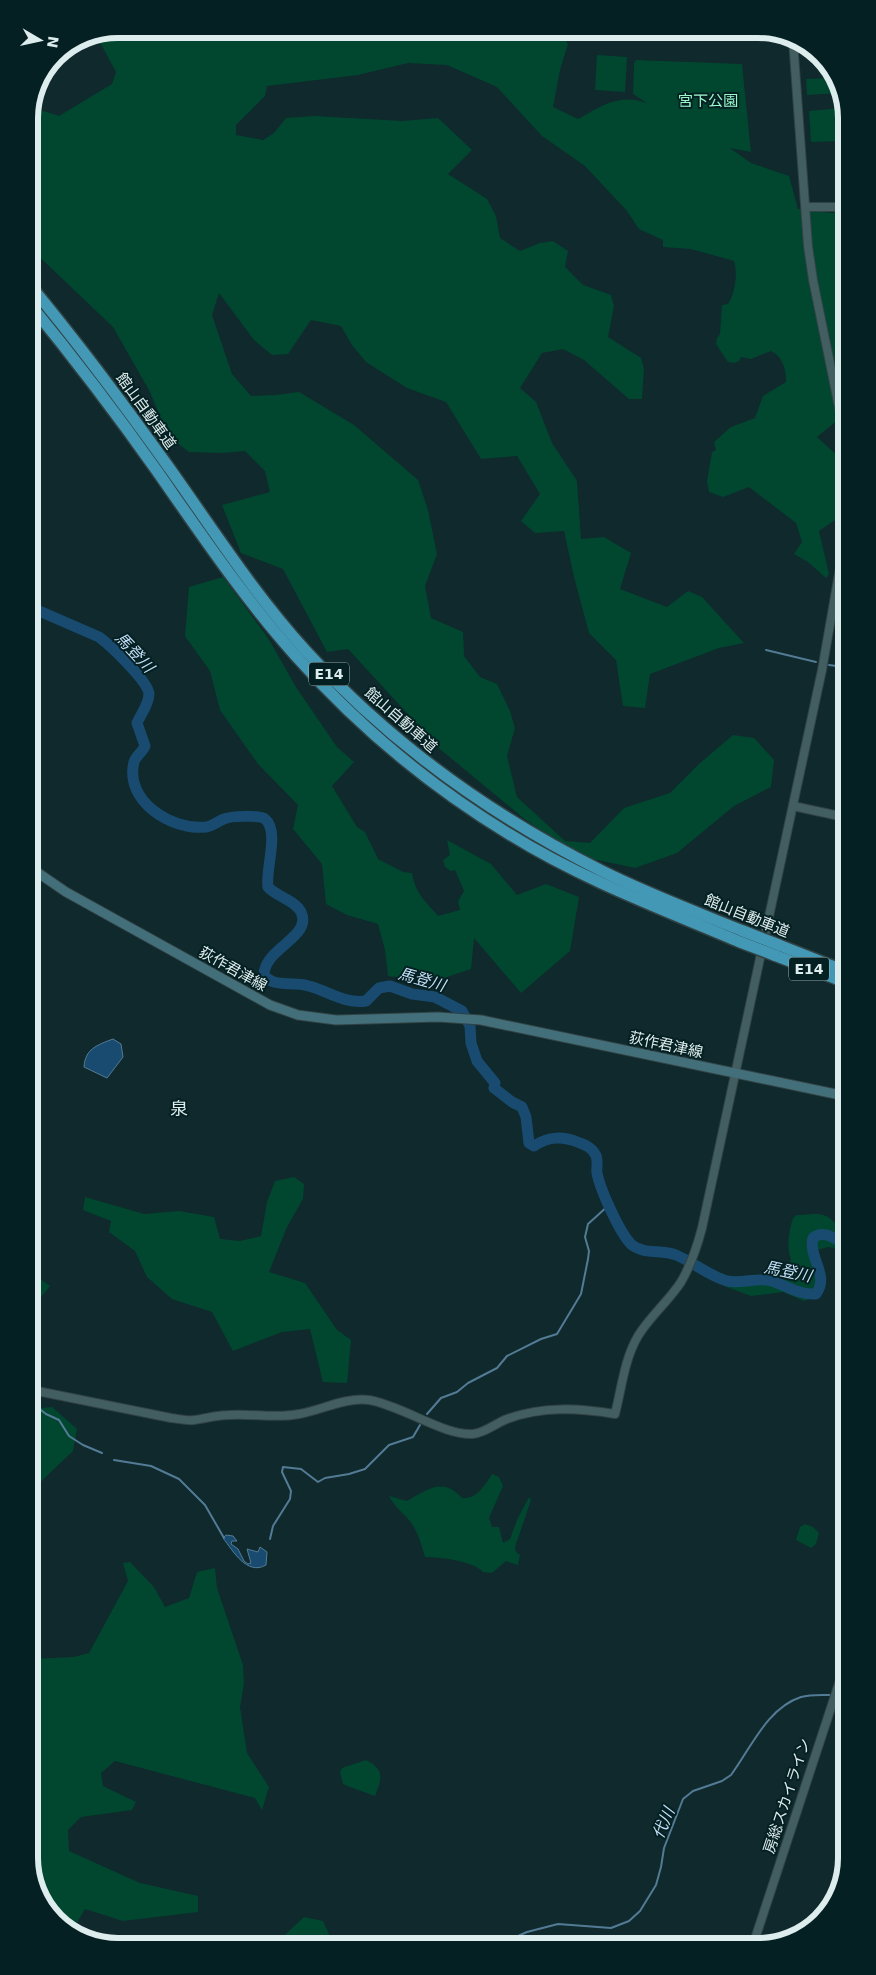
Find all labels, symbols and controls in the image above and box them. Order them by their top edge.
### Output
north arrow [15,15,65,65]
text: N [44,35,62,49]
park label: 宮下公園 [678,92,738,110]
street label: 館山自動車道 [112,369,180,453]
water label: 馬登川 [111,628,159,678]
road number: E14 [309,662,349,686]
street label: 館山自動車道 [361,684,441,756]
street label: 館山自動車道 [702,891,792,941]
street label: 荻作君津線 [196,943,270,995]
road number: E14 [789,958,829,981]
water label: 馬登川 [396,964,449,996]
street label: 荻作君津線 [627,1028,705,1062]
district label: 泉 [170,1098,188,1119]
water label: 馬登川 [762,1257,815,1286]
street label: 房総スカイライン [760,1736,814,1856]
water label: 代川 [648,1803,679,1842]

